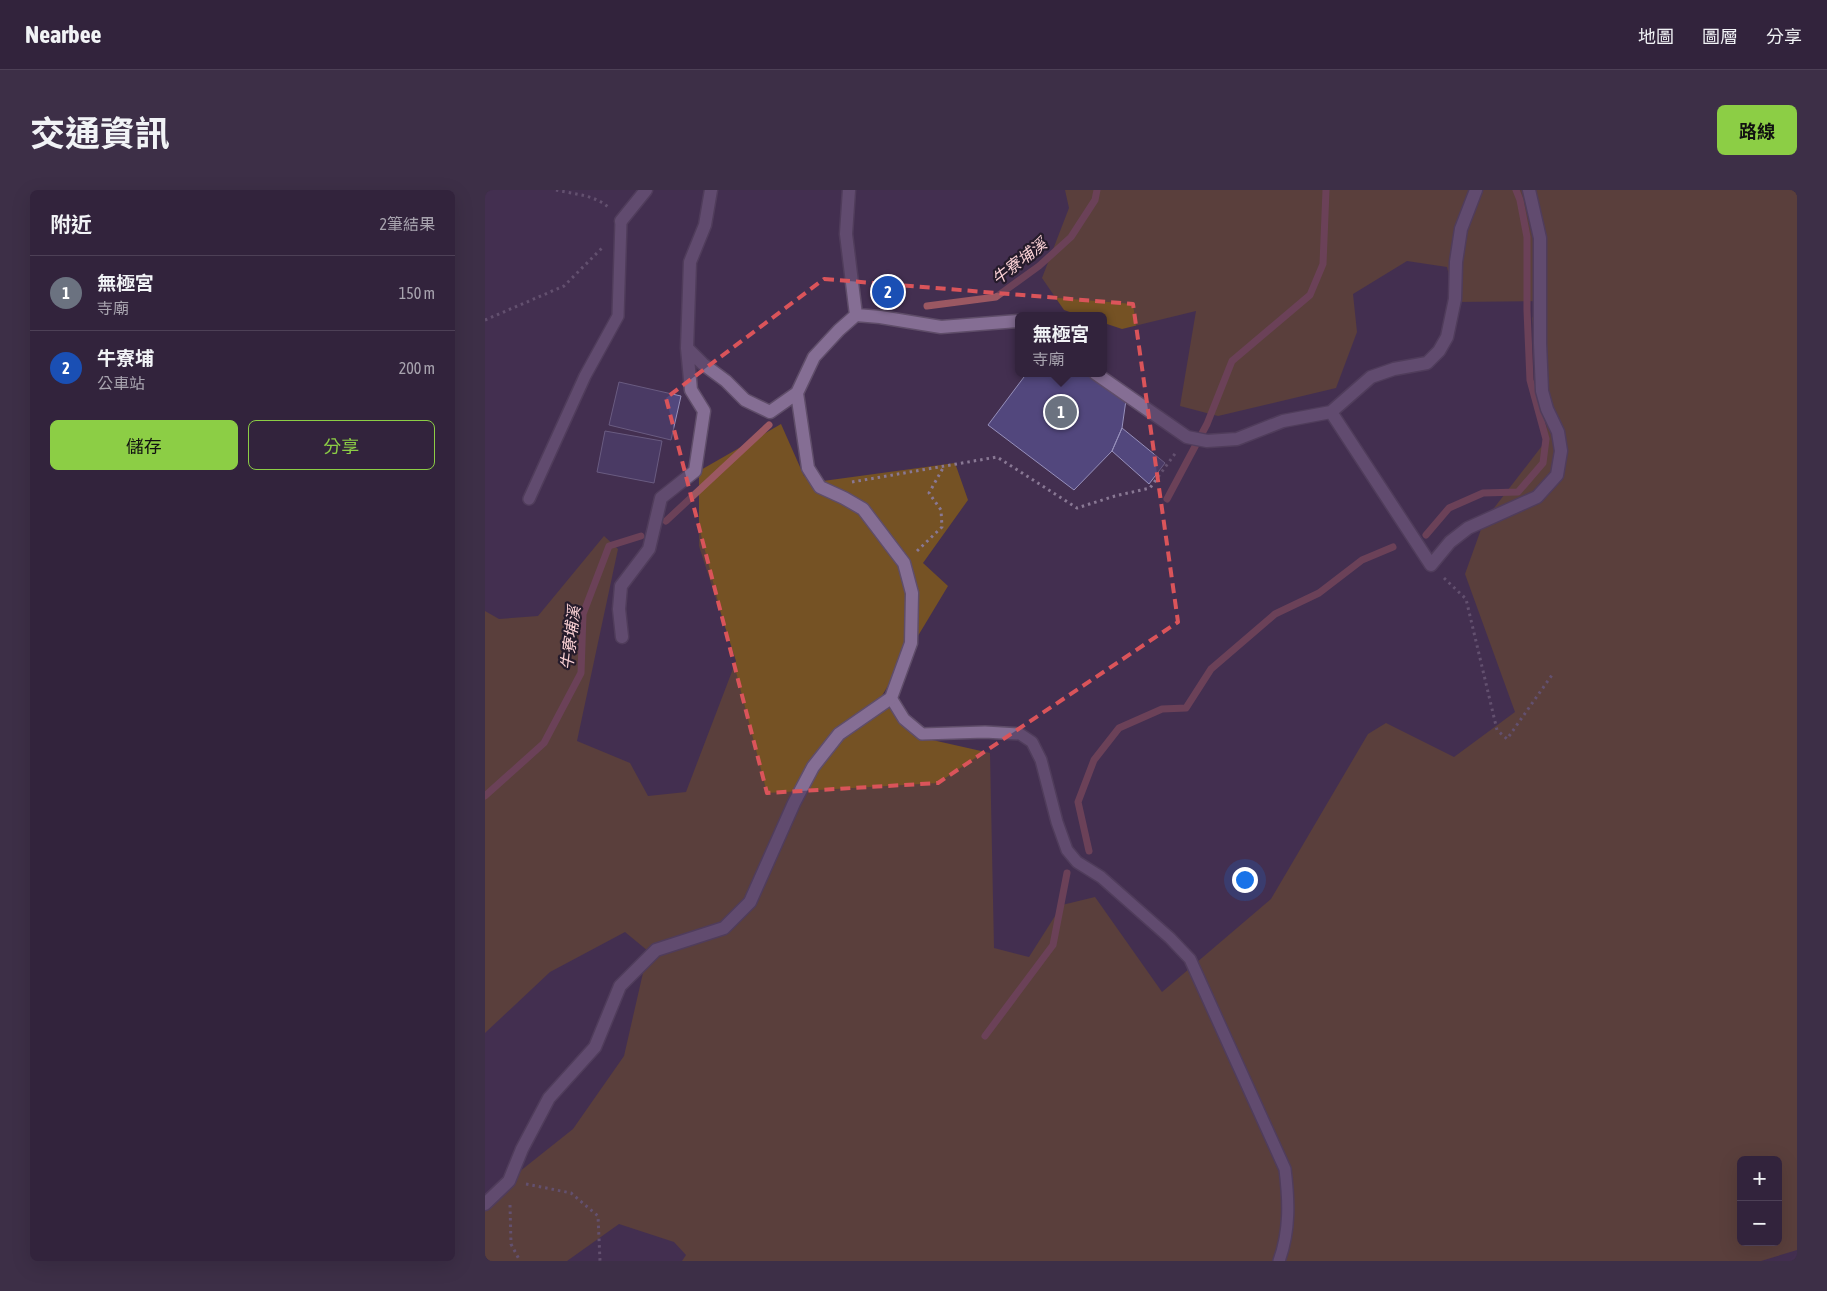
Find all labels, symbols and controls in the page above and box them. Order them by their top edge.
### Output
text: Nearbee [25,21,101,48]
text: 地圖 [1638,26,1674,47]
text: 圖層 [1702,26,1738,47]
text: 分享 [1766,26,1802,47]
button: 路線 [1717,105,1797,155]
text: 交通資訊 [30,113,170,153]
text: 附近 [50,212,92,236]
text: 2筆結果 [379,215,435,233]
water label: 牛寮埔溪 [988,233,1051,288]
text: 無極宮 [97,272,154,294]
pin: 2 [872,273,904,311]
text: 1 [62,284,70,302]
text: 150 m [399,284,435,302]
text: 寺廟 [97,299,129,317]
popup [1015,312,1107,377]
text: 無極宮 [1032,323,1090,345]
text: 牛寮埔 [97,347,154,369]
text: 寺廟 [1032,350,1065,368]
text: 2 [62,359,70,377]
text: 200 m [399,359,435,377]
text: 公車站 [97,374,145,392]
pin: 1 [1045,393,1077,431]
button: 儲存 [50,420,238,470]
button: 分享 [248,420,435,470]
water label: 牛寮埔溪 [557,603,583,671]
your location [1232,867,1258,893]
map controls [1737,1156,1782,1246]
button: + [1737,1156,1782,1201]
button: − [1737,1201,1782,1246]

